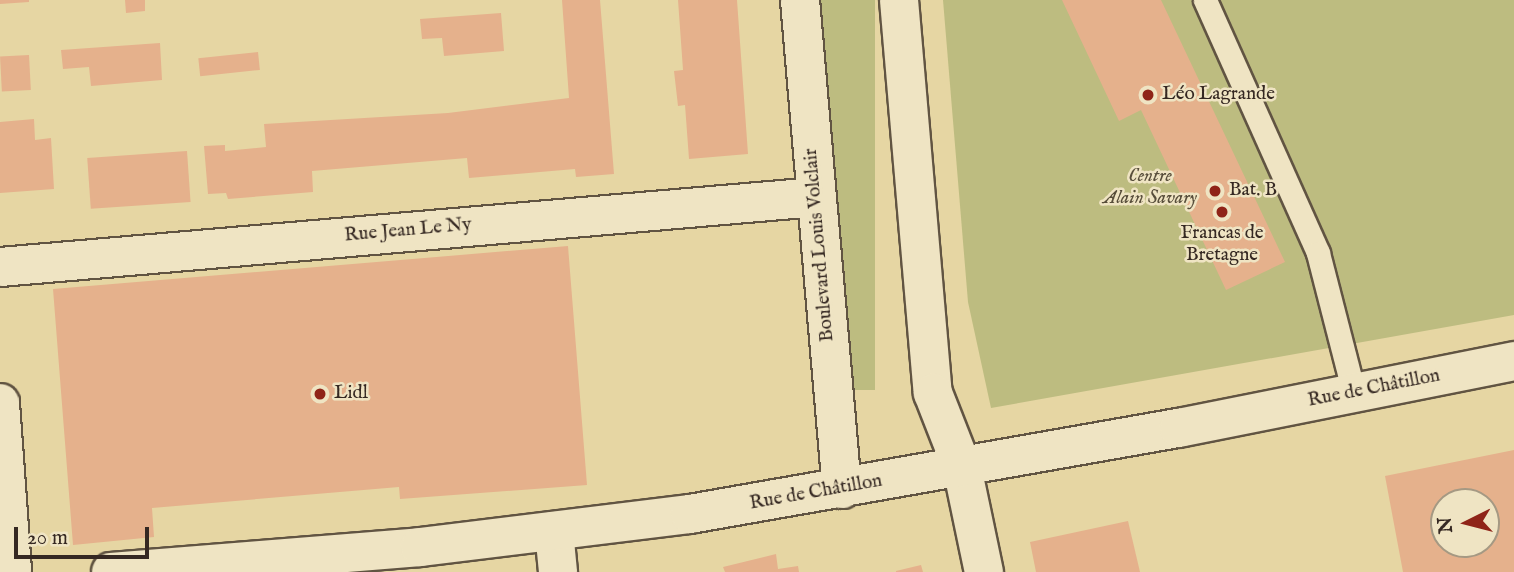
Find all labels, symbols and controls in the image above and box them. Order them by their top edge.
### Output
place label: Léo Lagrande [1162,84,1275,106]
marker: Léo Lagrande [1140,87,1156,103]
street label: Boulevard Louis Volclair [800,147,840,343]
park label: Centre Alain Savary [1103,166,1197,210]
place label: Bat. B [1229,180,1277,202]
marker: Bat. B [1207,183,1223,199]
marker: Francas de Bretagne [1214,204,1230,220]
street label: Rue Jean Le Ny [343,214,473,248]
place label: Francas de Bretagne [1180,223,1264,267]
street label: Rue de Châtillon [1306,365,1442,413]
place label: Lidl [334,383,368,405]
marker: Lidl [312,386,328,402]
street label: Rue de Châtillon [748,470,884,516]
north arrow [1430,488,1500,558]
scale bar [18,512,152,556]
text: N [1433,516,1459,534]
text: 20 m [27,525,68,552]

